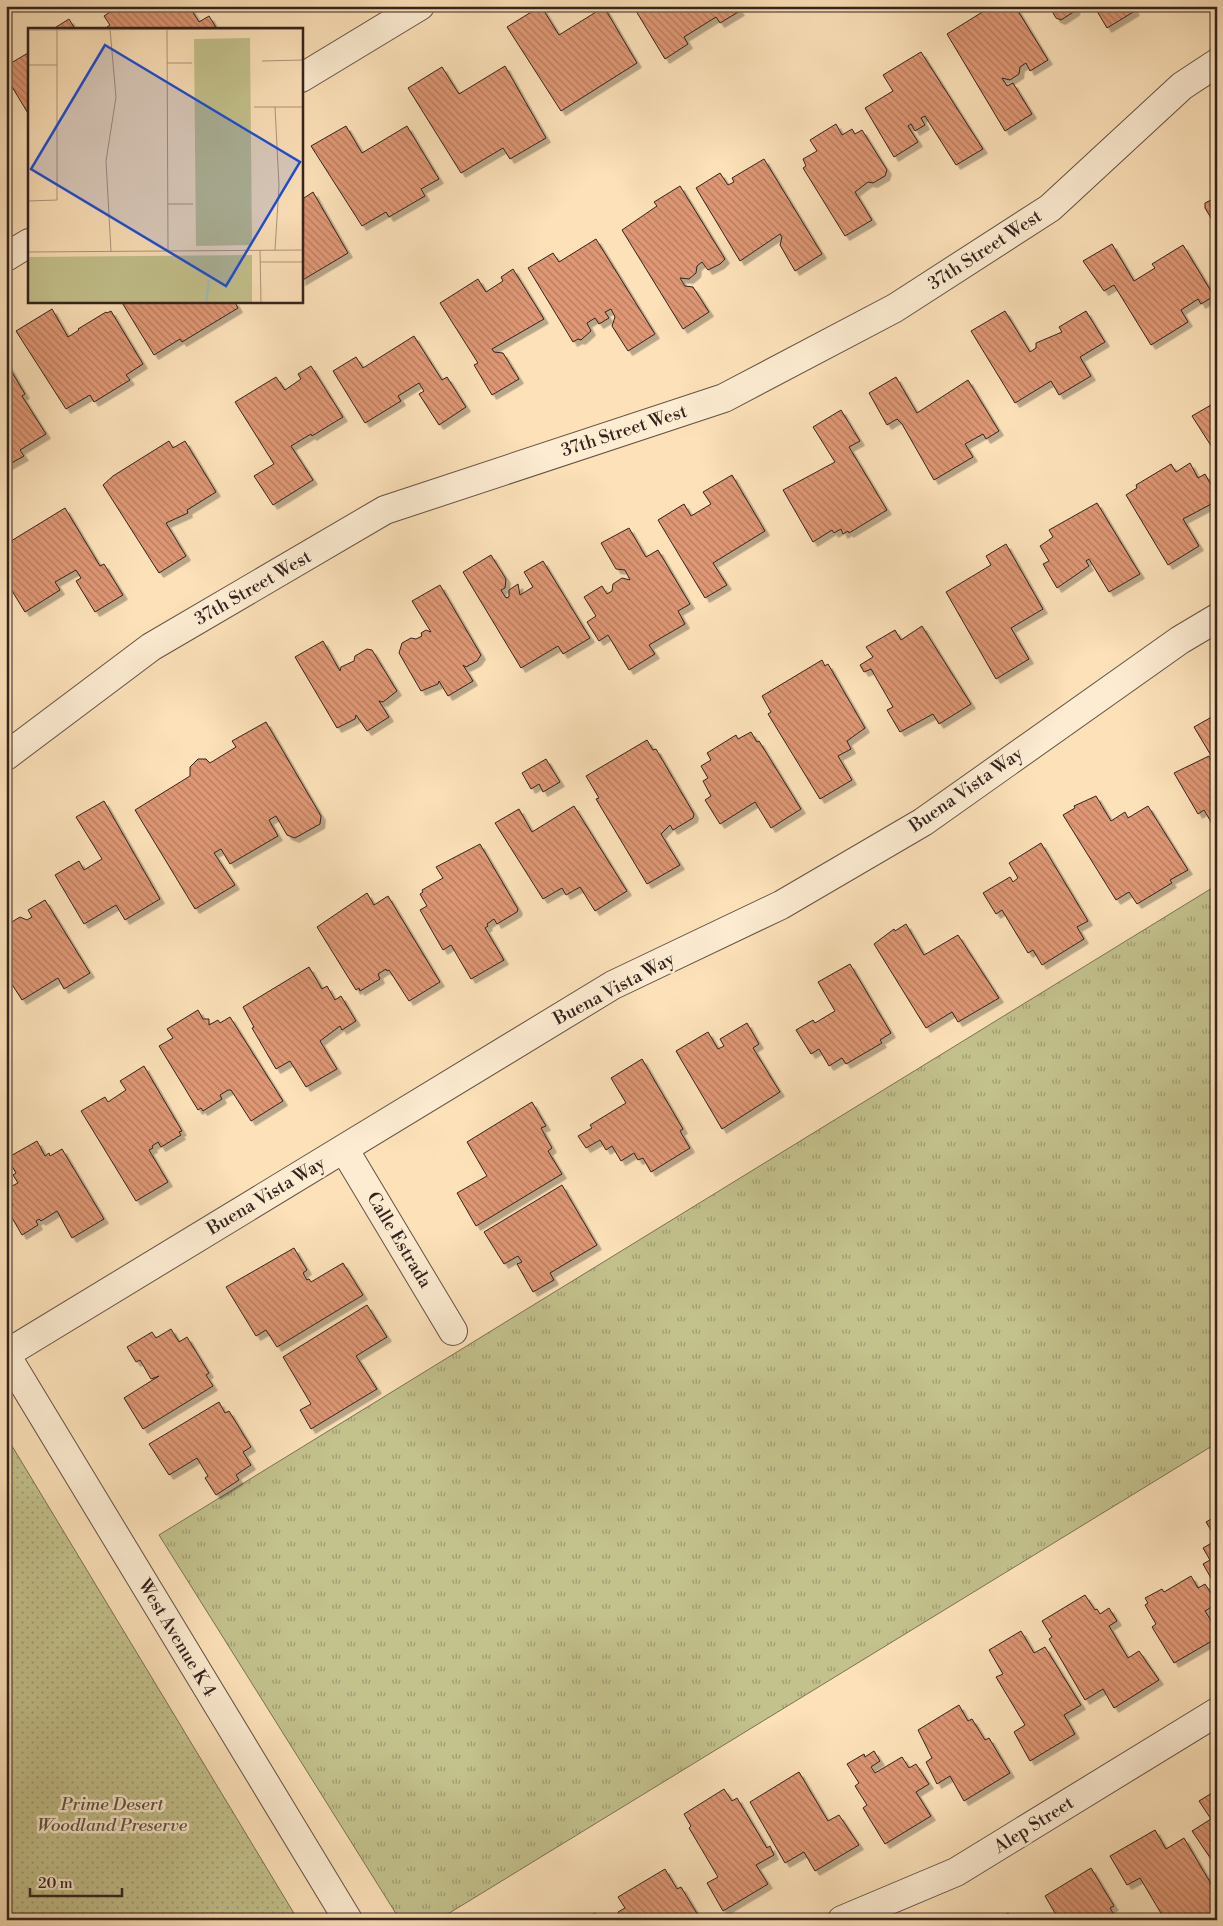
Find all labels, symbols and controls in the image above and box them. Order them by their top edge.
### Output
inset map [28,28,302,302]
street label: 37th Street West [924,204,1047,295]
street label: 37th Street West [558,400,690,462]
street label: 37th Street West [191,545,316,631]
street label: Buena Vista Way [904,742,1028,838]
street label: Buena Vista Way [549,947,679,1031]
street label: Buena Vista Way [202,1152,329,1241]
street label: Calle Estrada [361,1188,437,1293]
street label: West Avenue K 4 [132,1574,221,1701]
street label: Alep Street [989,1791,1079,1859]
park label: Prime Desert Woodland Preserve [37,1793,188,1837]
scale bar [30,1866,122,1898]
text: 20 m [38,1874,73,1893]

